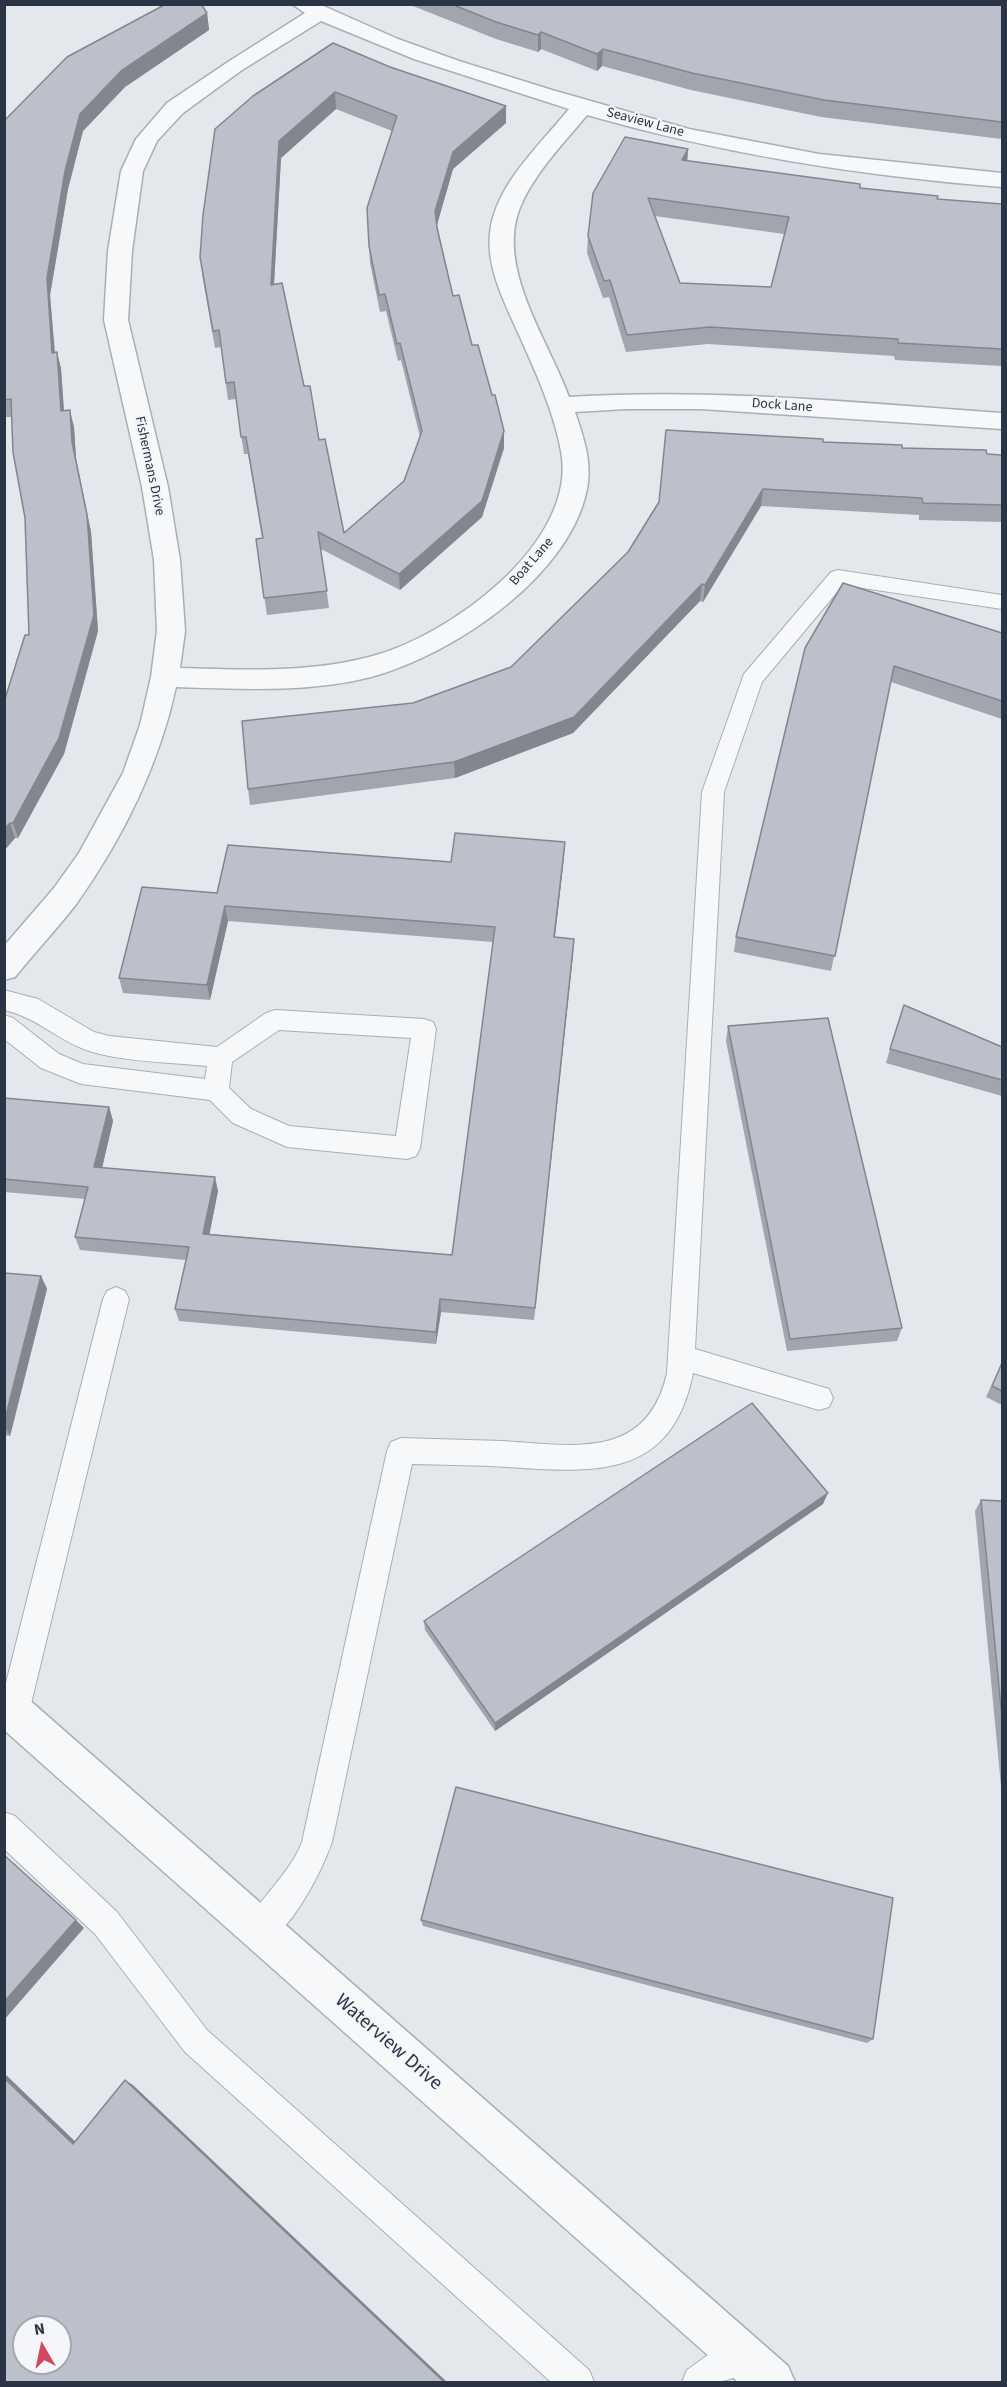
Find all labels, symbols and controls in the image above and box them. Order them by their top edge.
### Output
street label: Seaview Lane [604,105,686,141]
street label: Dock Lane [751,396,813,416]
street label: Fishermans Drive [130,415,168,517]
street label: Boat Lane [506,534,558,590]
street label: Waterview Drive [329,1990,447,2096]
north arrow [12,2315,72,2375]
text: N [33,2318,46,2341]

